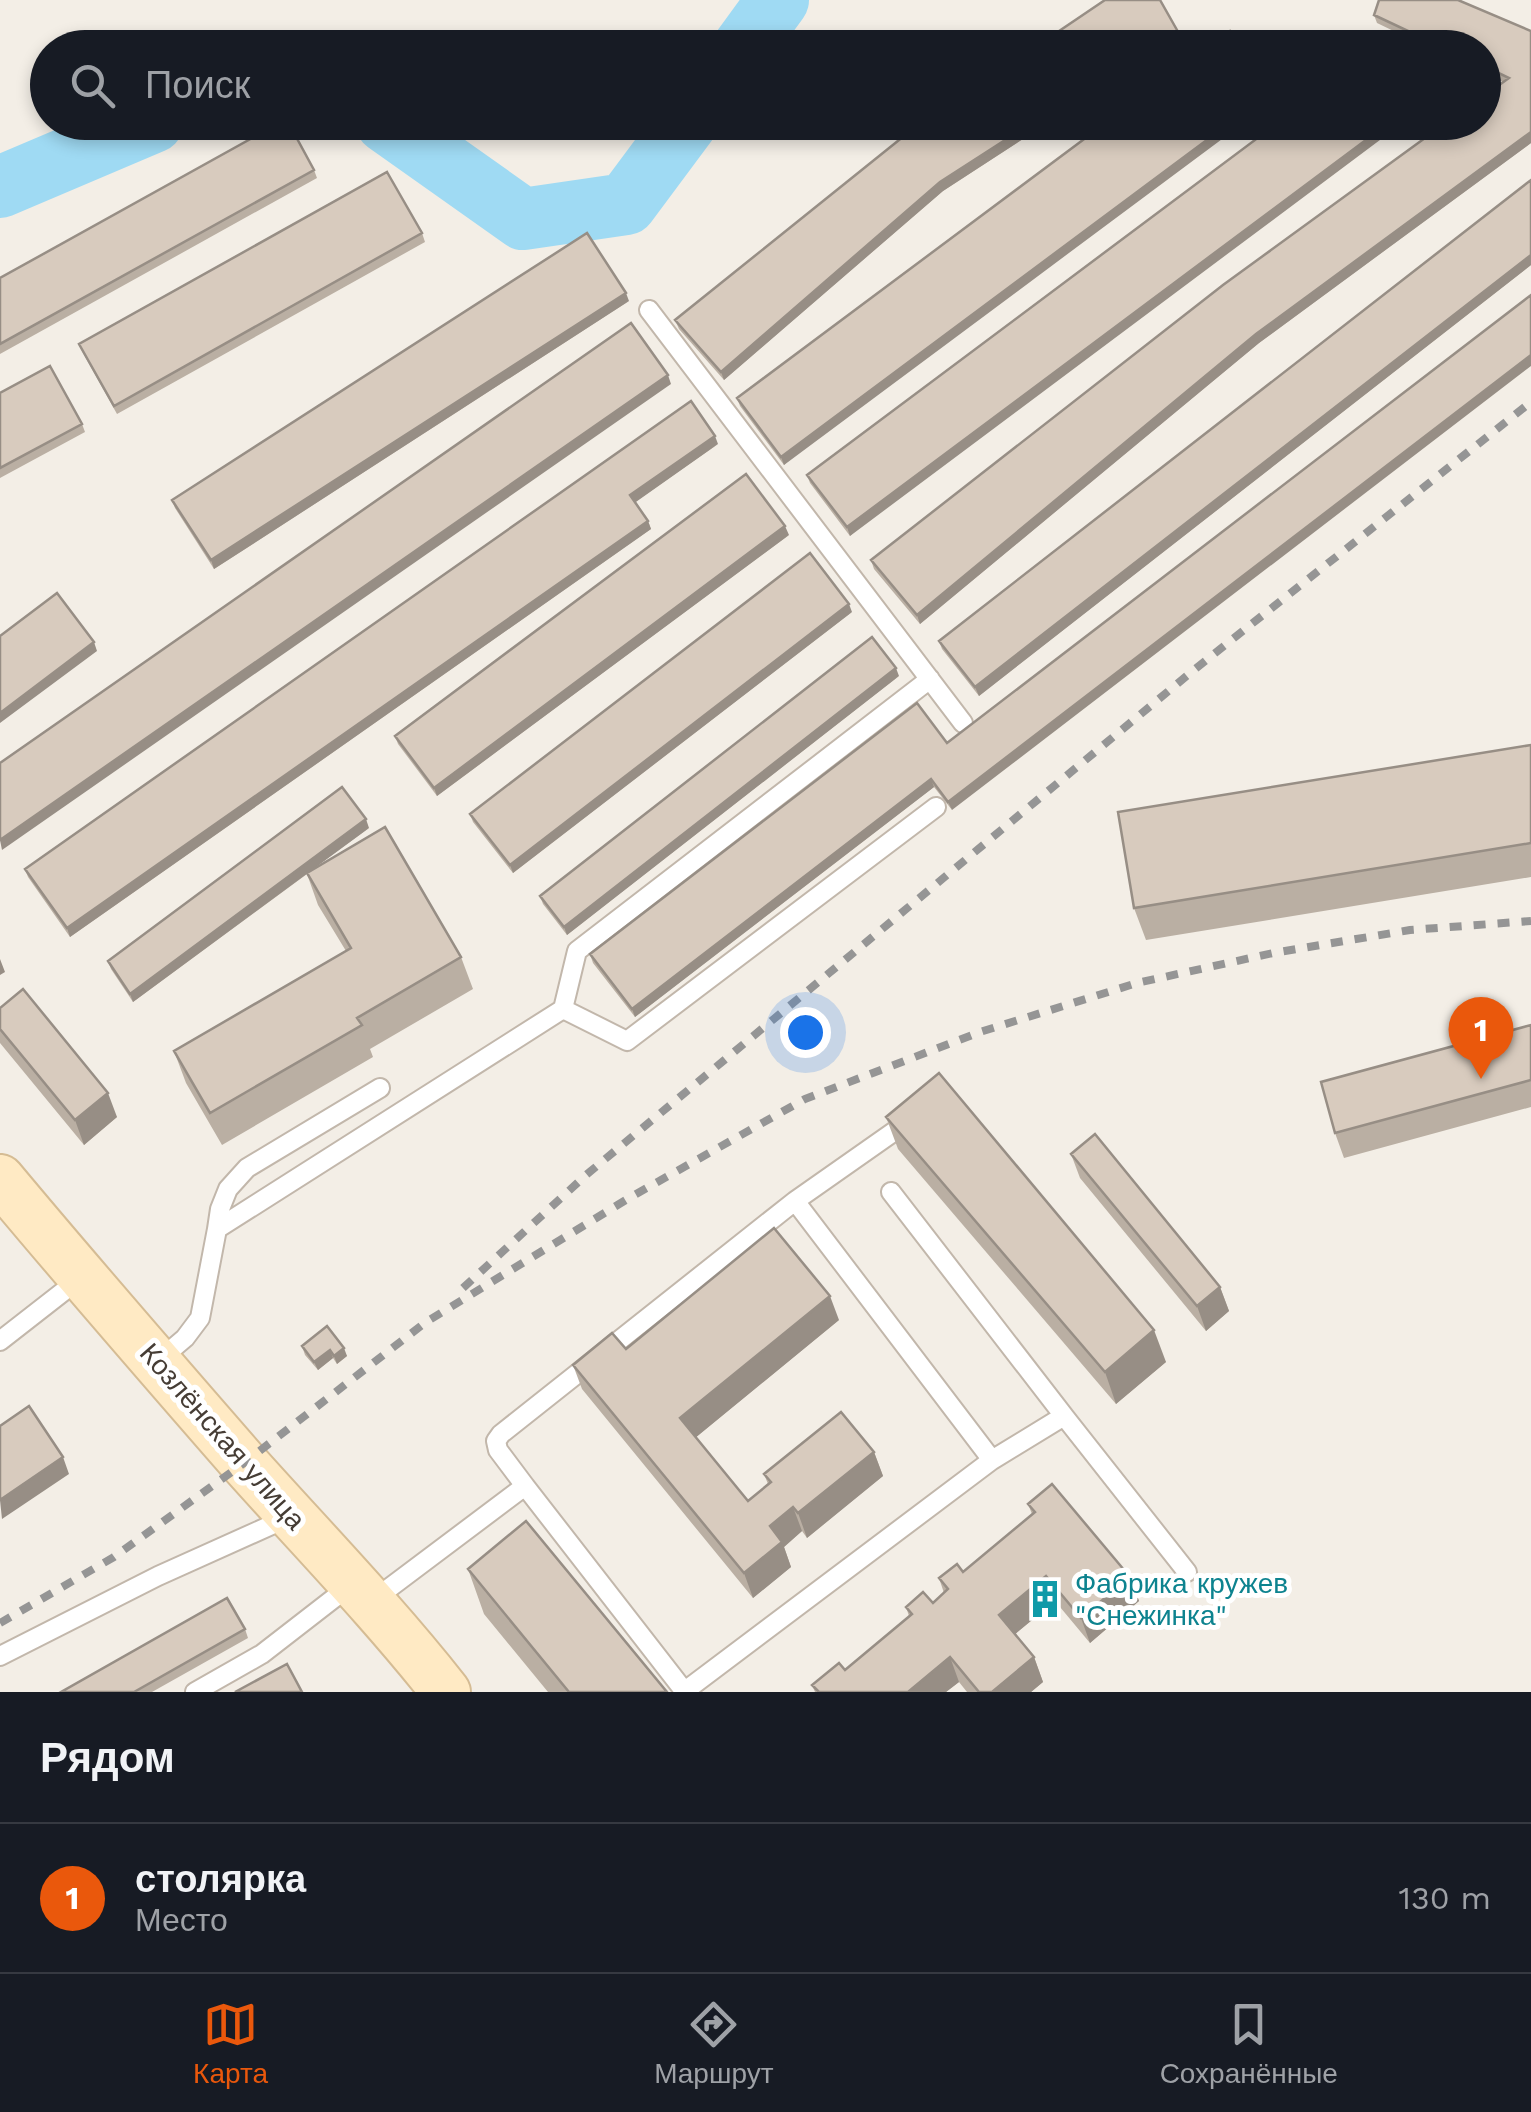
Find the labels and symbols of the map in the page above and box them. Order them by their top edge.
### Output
pin: 1 [1448,996,1514,1079]
your location [780,1007,831,1058]
street label: Козлёнская улица [133,1337,313,1536]
place label: Фабрика кружев "Снежинка" [1075,1567,1288,1632]
building icon: Фабрика кружев "Снежинка" [1024,1578,1066,1620]

